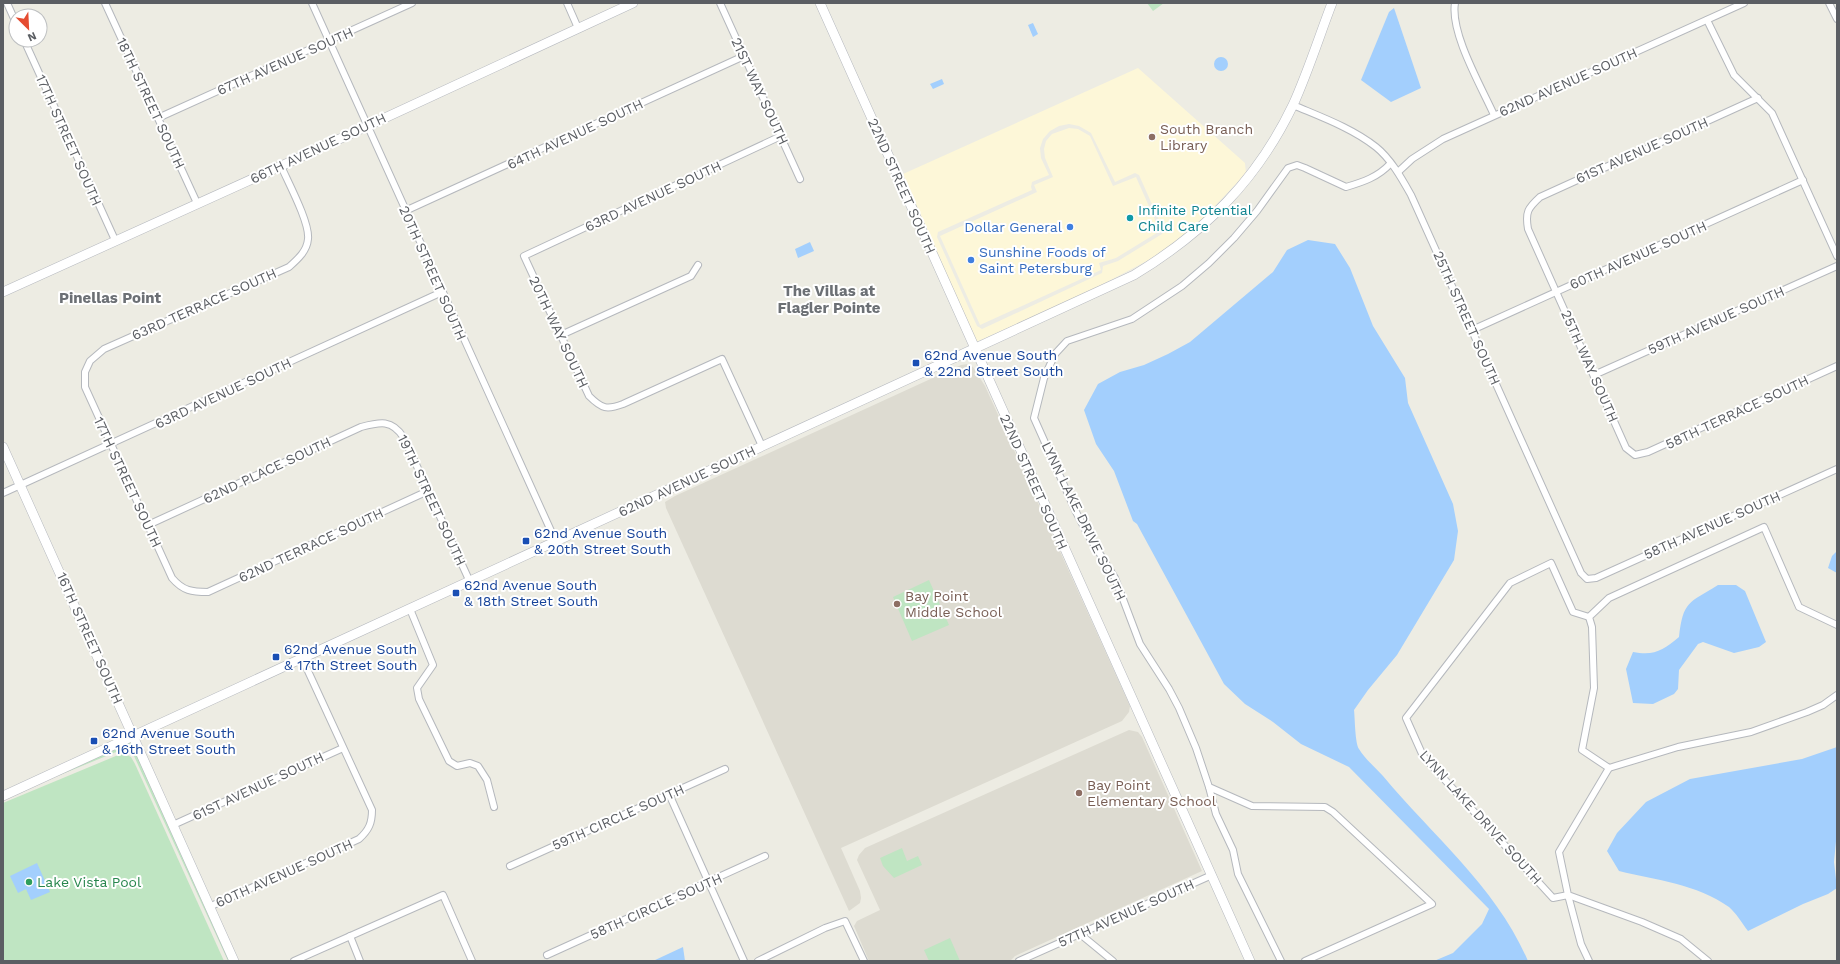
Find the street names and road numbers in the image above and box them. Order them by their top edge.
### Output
street label: 67TH AVENUE SOUTH [214,24,356,98]
street label: 18TH STREET SOUTH [114,35,188,171]
street label: 21ST WAY SOUTH [728,35,792,147]
street label: 62ND AVENUE SOUTH [1496,44,1640,120]
street label: 17TH STREET SOUTH [33,72,105,208]
street label: 64TH AVENUE SOUTH [505,95,645,173]
street label: 66TH AVENUE SOUTH [247,109,389,187]
street label: 61ST AVENUE SOUTH [1573,114,1711,186]
street label: 22ND STREET SOUTH [865,116,939,256]
street label: 63RD AVENUE SOUTH [582,157,724,235]
street label: 20TH STREET SOUTH [396,203,470,343]
street label: 60TH AVENUE SOUTH [1567,217,1709,293]
street label: 25TH STREET SOUTH [1430,249,1504,387]
street label: 63RD TERRACE SOUTH [129,265,279,343]
street label: 20TH WAY SOUTH [526,274,592,390]
street label: 59TH AVENUE SOUTH [1645,283,1787,357]
street label: 25TH WAY SOUTH [1558,307,1622,425]
street label: 63RD AVENUE SOUTH [152,354,294,432]
street label: 58TH TERRACE SOUTH [1663,372,1811,452]
street label: 22ND STREET SOUTH [997,412,1071,552]
street label: 17TH STREET SOUTH [91,414,165,550]
street label: 19TH STREET SOUTH [395,432,469,568]
street label: 62ND PLACE SOUTH [201,433,333,507]
street label: LYNN LAKE DRIVE SOUTH [1039,439,1129,603]
street label: 62ND AVENUE SOUTH [616,442,758,520]
street label: 58TH AVENUE SOUTH [1641,488,1783,562]
street label: 62ND TERRACE SOUTH [236,504,386,586]
street label: 16TH STREET SOUTH [54,570,126,706]
street label: LYNN LAKE DRIVE SOUTH [1417,747,1545,887]
street label: 61ST AVENUE SOUTH [190,748,326,824]
street label: 59TH CIRCLE SOUTH [549,781,687,853]
street label: 60TH AVENUE SOUTH [213,835,355,911]
street label: 58TH CIRCLE SOUTH [587,870,725,942]
street label: 57TH AVENUE SOUTH [1055,876,1197,950]

